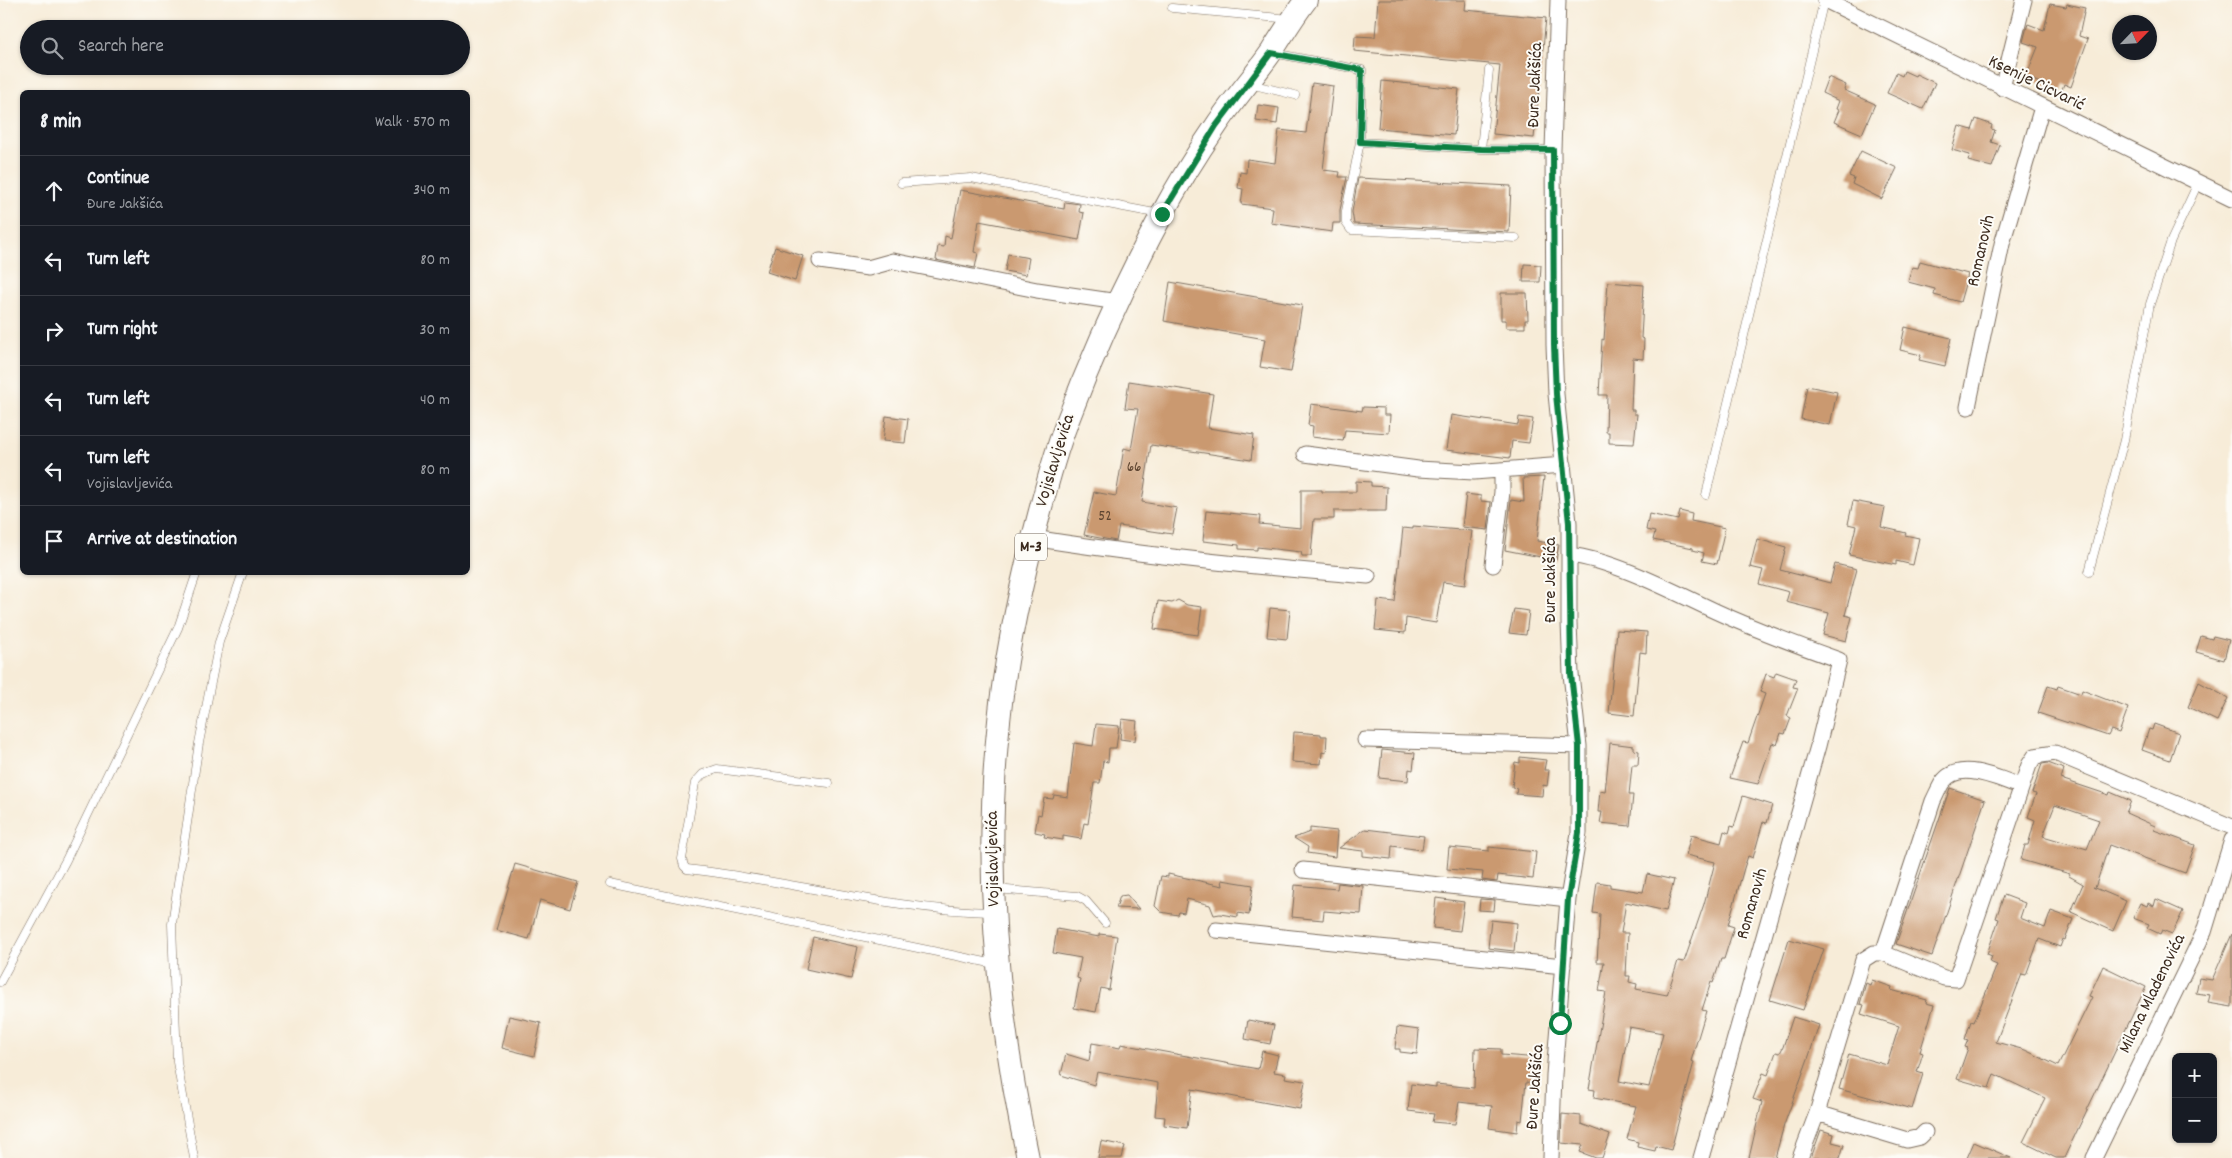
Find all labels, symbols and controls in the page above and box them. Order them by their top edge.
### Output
north arrow [2112,15,2157,60]
search box [20,20,470,75]
icon: search [38,34,66,62]
text: Search here [78,34,164,61]
street label: Đure Jakšića [1522,41,1550,128]
street label: Ksenije Cicvarić [1983,50,2089,118]
text: 8 min [40,108,81,138]
text: Walk · 570 m [375,111,450,134]
text: Continue [87,166,149,193]
icon: ahead [40,177,68,205]
text: 340 m [413,179,450,202]
text: Đure Jakšića [87,193,163,216]
route end [1151,203,1174,226]
street label: Romanovih [1962,213,2002,289]
icon: left [40,247,68,275]
text: Turn left [87,247,150,274]
text: 80 m [420,249,450,272]
icon: right [40,317,68,345]
text: Turn right [87,317,158,344]
text: 30 m [420,319,450,342]
icon: left [40,387,68,415]
text: Turn left [87,387,150,414]
text: 40 m [420,389,450,412]
street label: Vojislavljevića [1030,411,1082,511]
text: Turn left [87,446,150,473]
icon: left [40,457,68,485]
house number: 66 [1127,457,1141,479]
text: 80 m [420,459,450,482]
text: Vojislavljevića [87,473,172,496]
house number: 52 [1098,506,1112,528]
icon: arrive [40,527,68,555]
text: Arrive at destination [87,527,237,554]
road number: M-3 [1015,534,1047,560]
street label: Đure Jakšića [1539,537,1564,623]
street label: Vojislavljevića [981,810,1007,907]
street label: Romanovih [1731,865,1775,943]
street label: Milana Mladenovića [2113,930,2193,1058]
route start [1549,1012,1572,1035]
street label: Đure Jakšića [1521,1043,1551,1130]
map controls [2172,1053,2217,1143]
button: + [2172,1053,2217,1098]
button: − [2172,1098,2217,1143]

